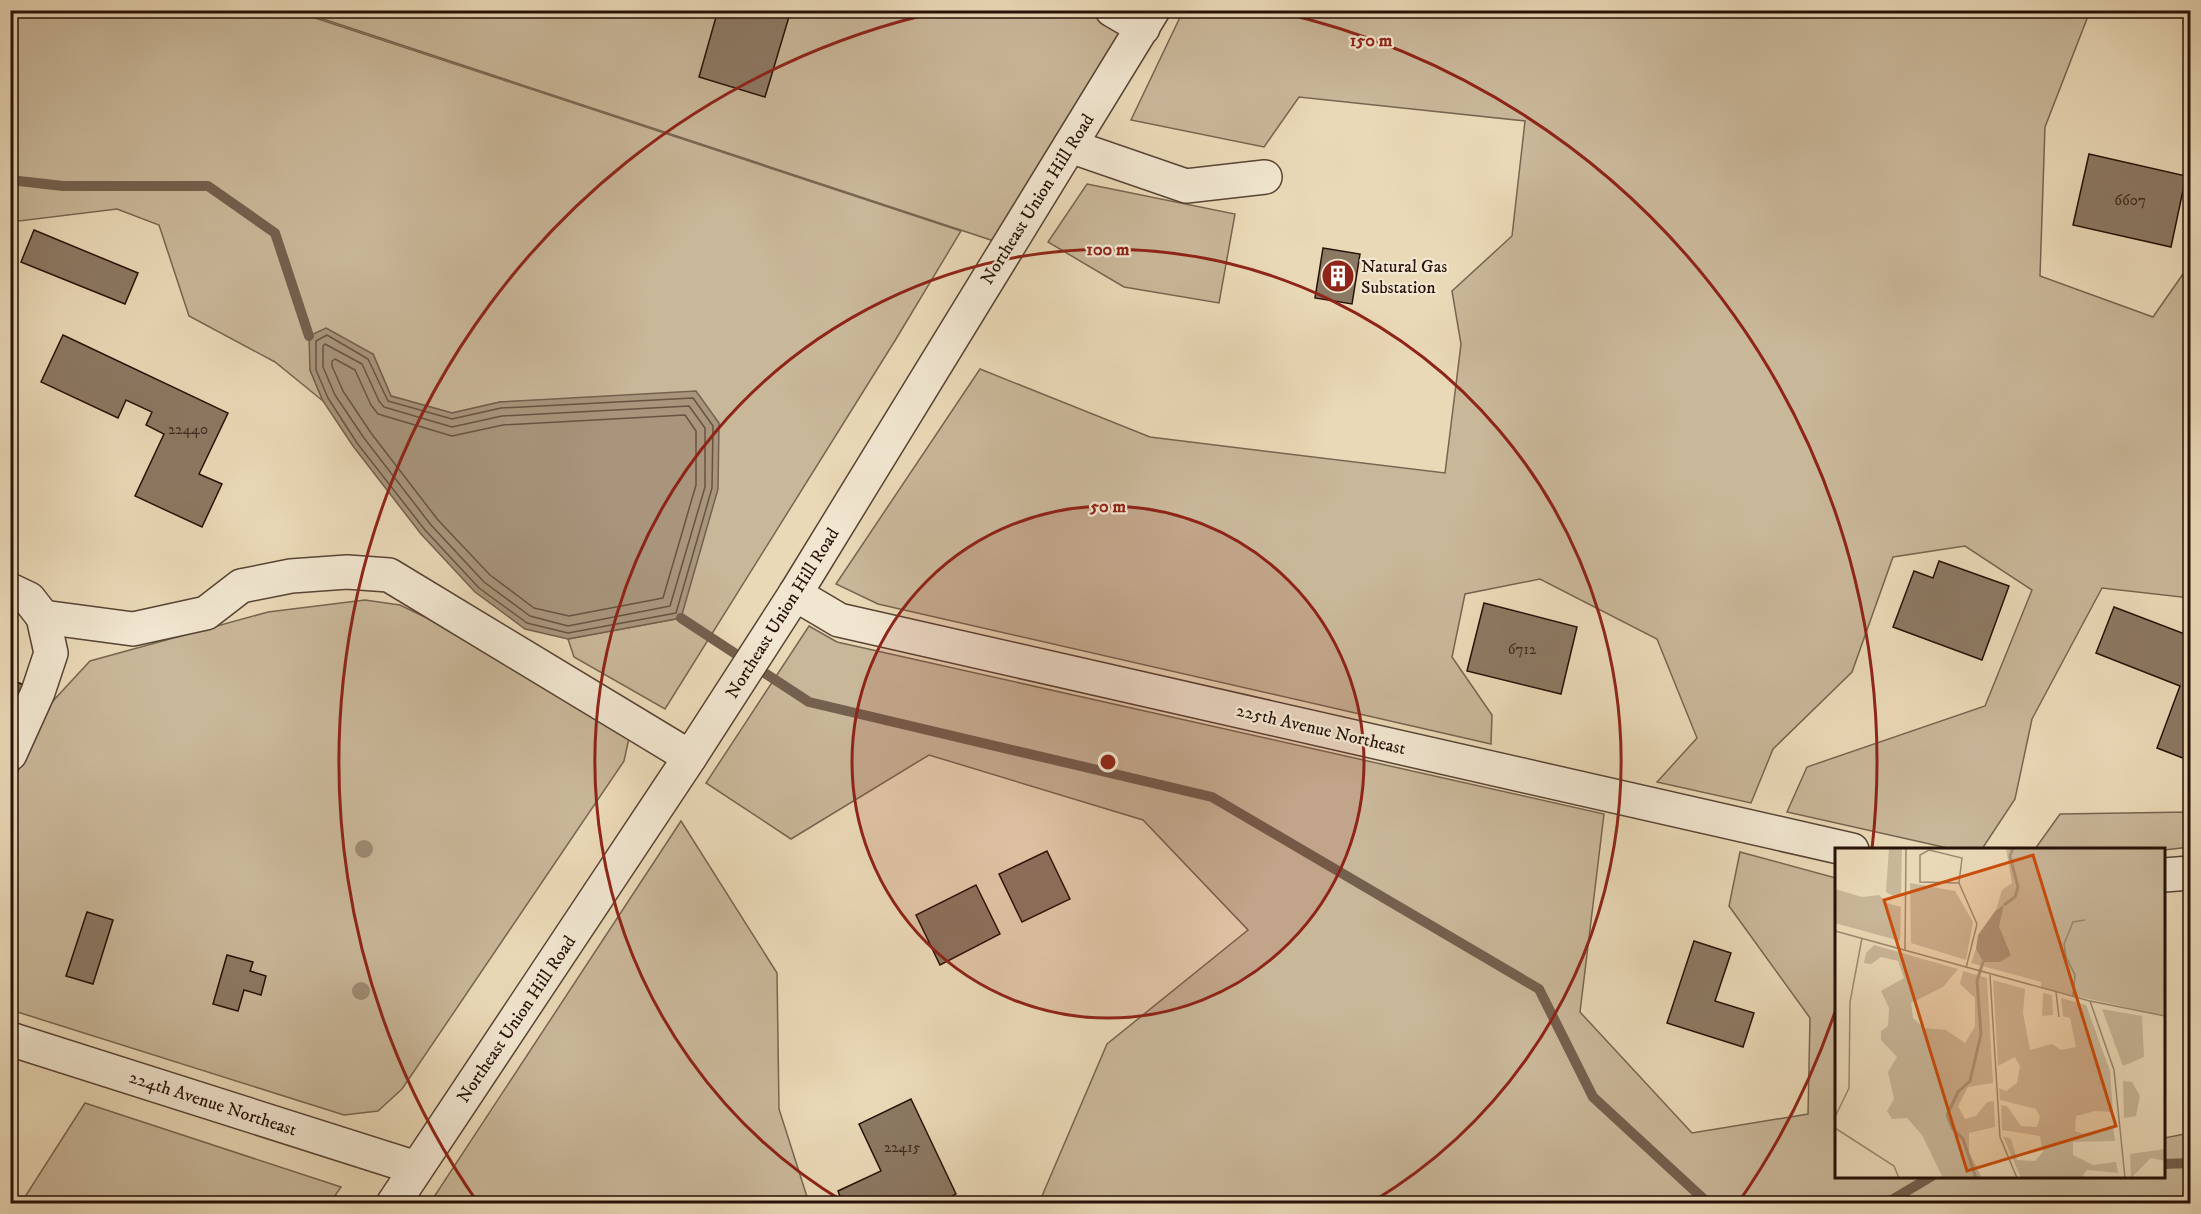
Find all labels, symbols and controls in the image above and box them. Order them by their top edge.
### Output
text: 150 m [1350,30,1393,52]
street label: Northeast Union Hill Road [976,110,1099,289]
house number: 6607 [2114,191,2146,210]
text: 100 m [1086,239,1130,261]
place label: Natural Gas Substation [1361,256,1447,299]
building icon: Natural Gas Substation [1320,258,1356,294]
house number: 22440 [168,420,208,439]
text: 50 m [1089,496,1126,518]
street label: Northeast Union Hill Road [721,524,844,703]
house number: 6712 [1508,640,1537,659]
street label: 225th Avenue Northeast [1234,700,1408,760]
centre of rings [1098,752,1118,772]
inset map [1835,848,2165,1178]
street label: Northeast Union Hill Road [453,932,581,1107]
street label: 224th Avenue Northeast [126,1066,299,1141]
house number: 22415 [884,1138,921,1157]

